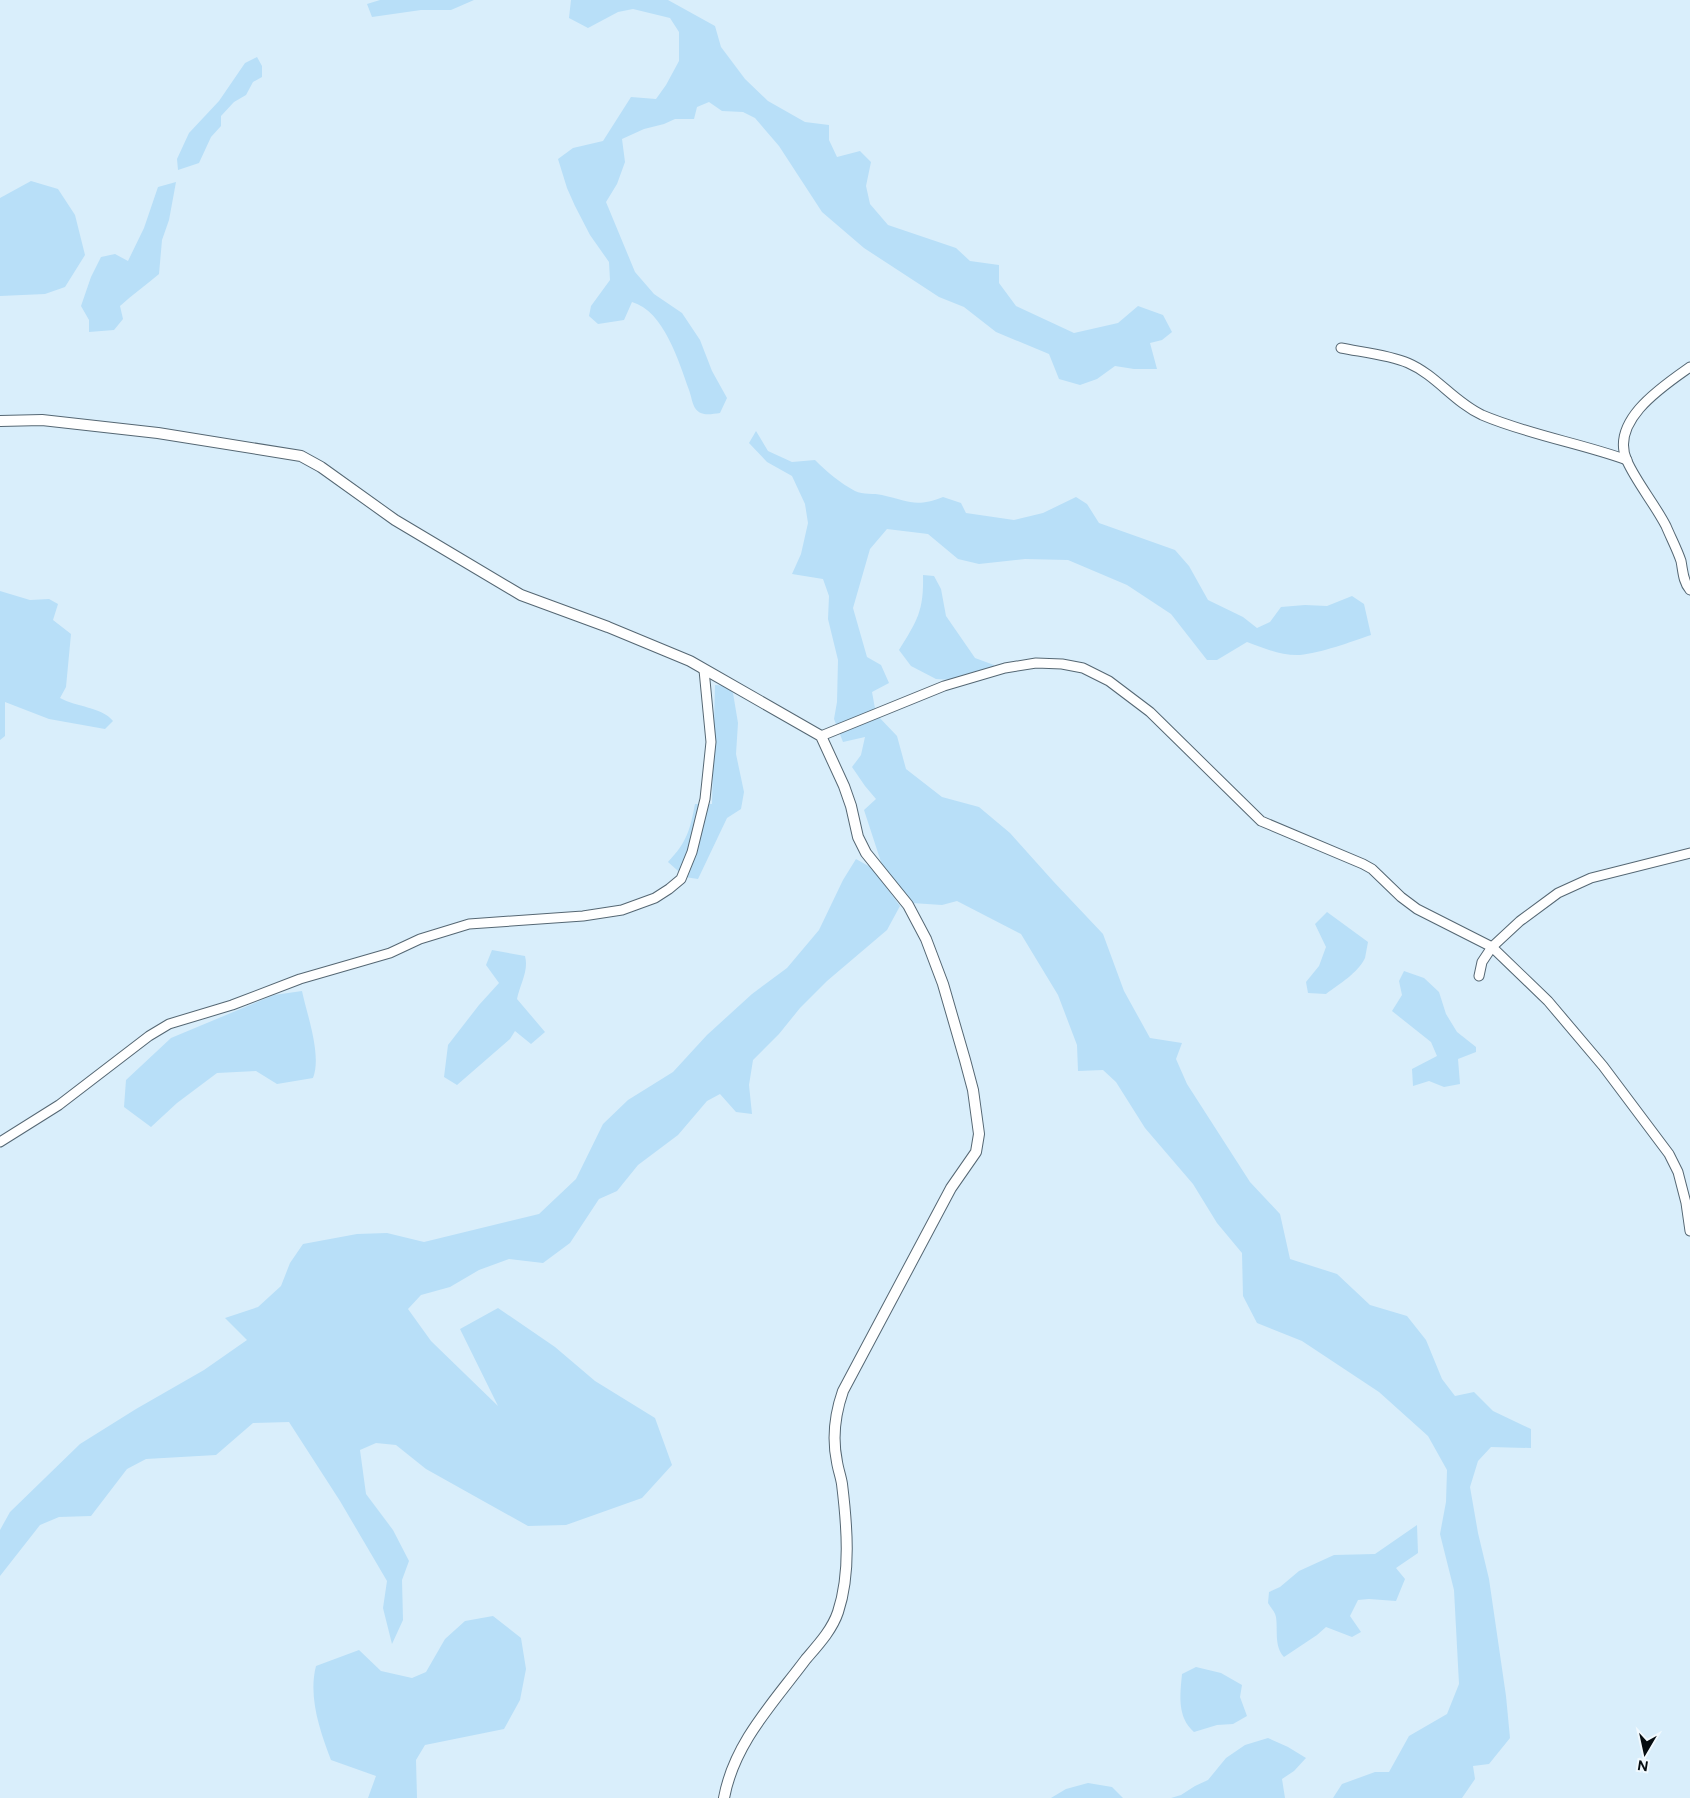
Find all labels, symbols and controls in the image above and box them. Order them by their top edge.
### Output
north arrow [1620,1728,1670,1778]
text: N [1636,1756,1650,1775]

